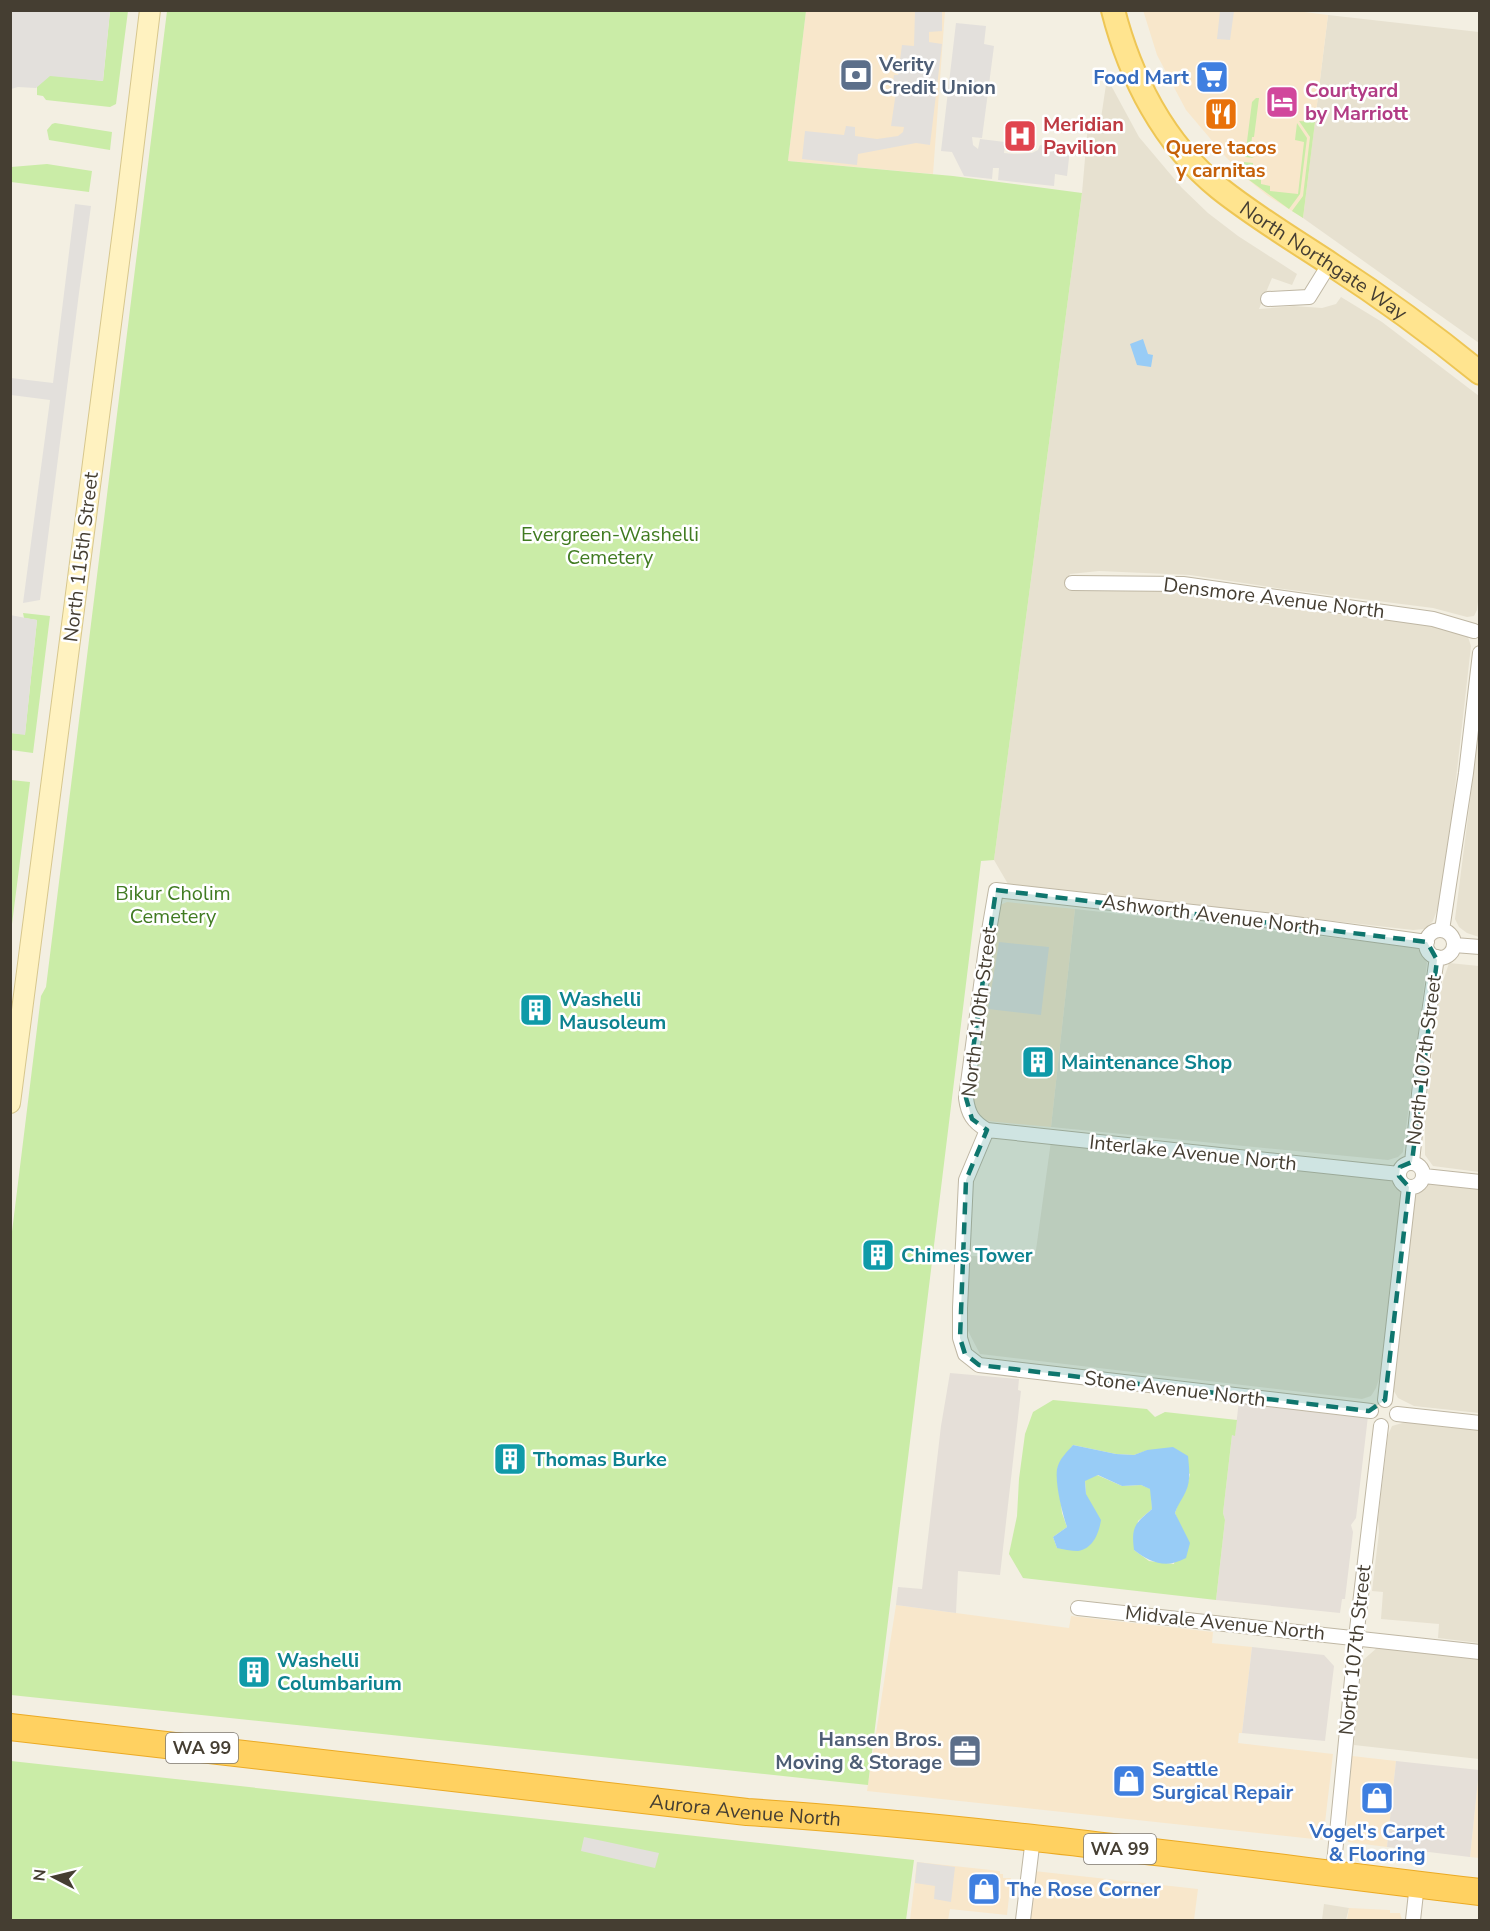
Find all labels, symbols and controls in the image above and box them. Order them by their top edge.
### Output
place label: Verity Credit Union [878,51,996,101]
bank icon: Verity Credit Union [838,57,874,93]
supermarket icon: Food Mart [1194,59,1230,95]
place label: Food Mart [1093,64,1189,91]
place label: Courtyard by Marriott [1305,77,1408,127]
hotel icon: Courtyard by Marriott [1264,84,1300,120]
restaurant icon: Quere tacos y carnitas [1203,96,1239,132]
place label: Meridian Pavilion [1043,111,1124,161]
hospital icon: Meridian Pavilion [1002,118,1038,154]
place label: Quere tacos y carnitas [1165,134,1277,184]
street label: North Northgate Way [1235,195,1413,326]
street label: North 115th Street [57,469,105,644]
park label: Evergreen-Washelli Cemetery [521,521,699,571]
street label: Densmore Avenue North [1162,571,1386,625]
park label: Bikur Cholim Cemetery [115,880,231,930]
street label: Ashworth Avenue North [1100,888,1322,942]
street label: North 110th Street [955,924,1003,1099]
street label: North 107th Street [1400,972,1448,1147]
place label: Washelli Mausoleum [559,986,666,1036]
building icon: Washelli Mausoleum [518,992,554,1028]
building icon: Maintenance Shop [1020,1044,1056,1080]
place label: Maintenance Shop [1061,1049,1232,1076]
street label: Interlake Avenue North [1088,1129,1298,1177]
building icon: Chimes Tower [860,1237,896,1273]
place label: Chimes Tower [901,1242,1033,1269]
street label: Stone Avenue North [1083,1364,1267,1414]
building icon: Thomas Burke [492,1441,528,1477]
place label: Thomas Burke [533,1446,667,1473]
street label: North 107th Street [1333,1562,1377,1737]
street label: Midvale Avenue North [1124,1599,1326,1647]
place label: Washelli Columbarium [277,1647,402,1697]
building icon: Washelli Columbarium [236,1654,272,1690]
place label: Hansen Bros. Moving & Storage [775,1726,942,1776]
road number: WA 99 [166,1733,238,1763]
office icon: Hansen Bros. Moving & Storage [947,1733,983,1769]
place label: Seattle Surgical Repair [1152,1756,1293,1806]
shop icon: Seattle Surgical Repair [1111,1763,1147,1799]
shop icon: Vogel's Carpet & Flooring [1359,1780,1395,1816]
street label: Aurora Avenue North [648,1787,842,1832]
place label: Vogel's Carpet & Flooring [1308,1818,1445,1868]
road number: WA 99 [1084,1834,1156,1864]
north arrow [24,1847,84,1907]
text: N [28,1868,52,1883]
shop icon: The Rose Corner [966,1871,1002,1907]
place label: The Rose Corner [1007,1876,1161,1903]

